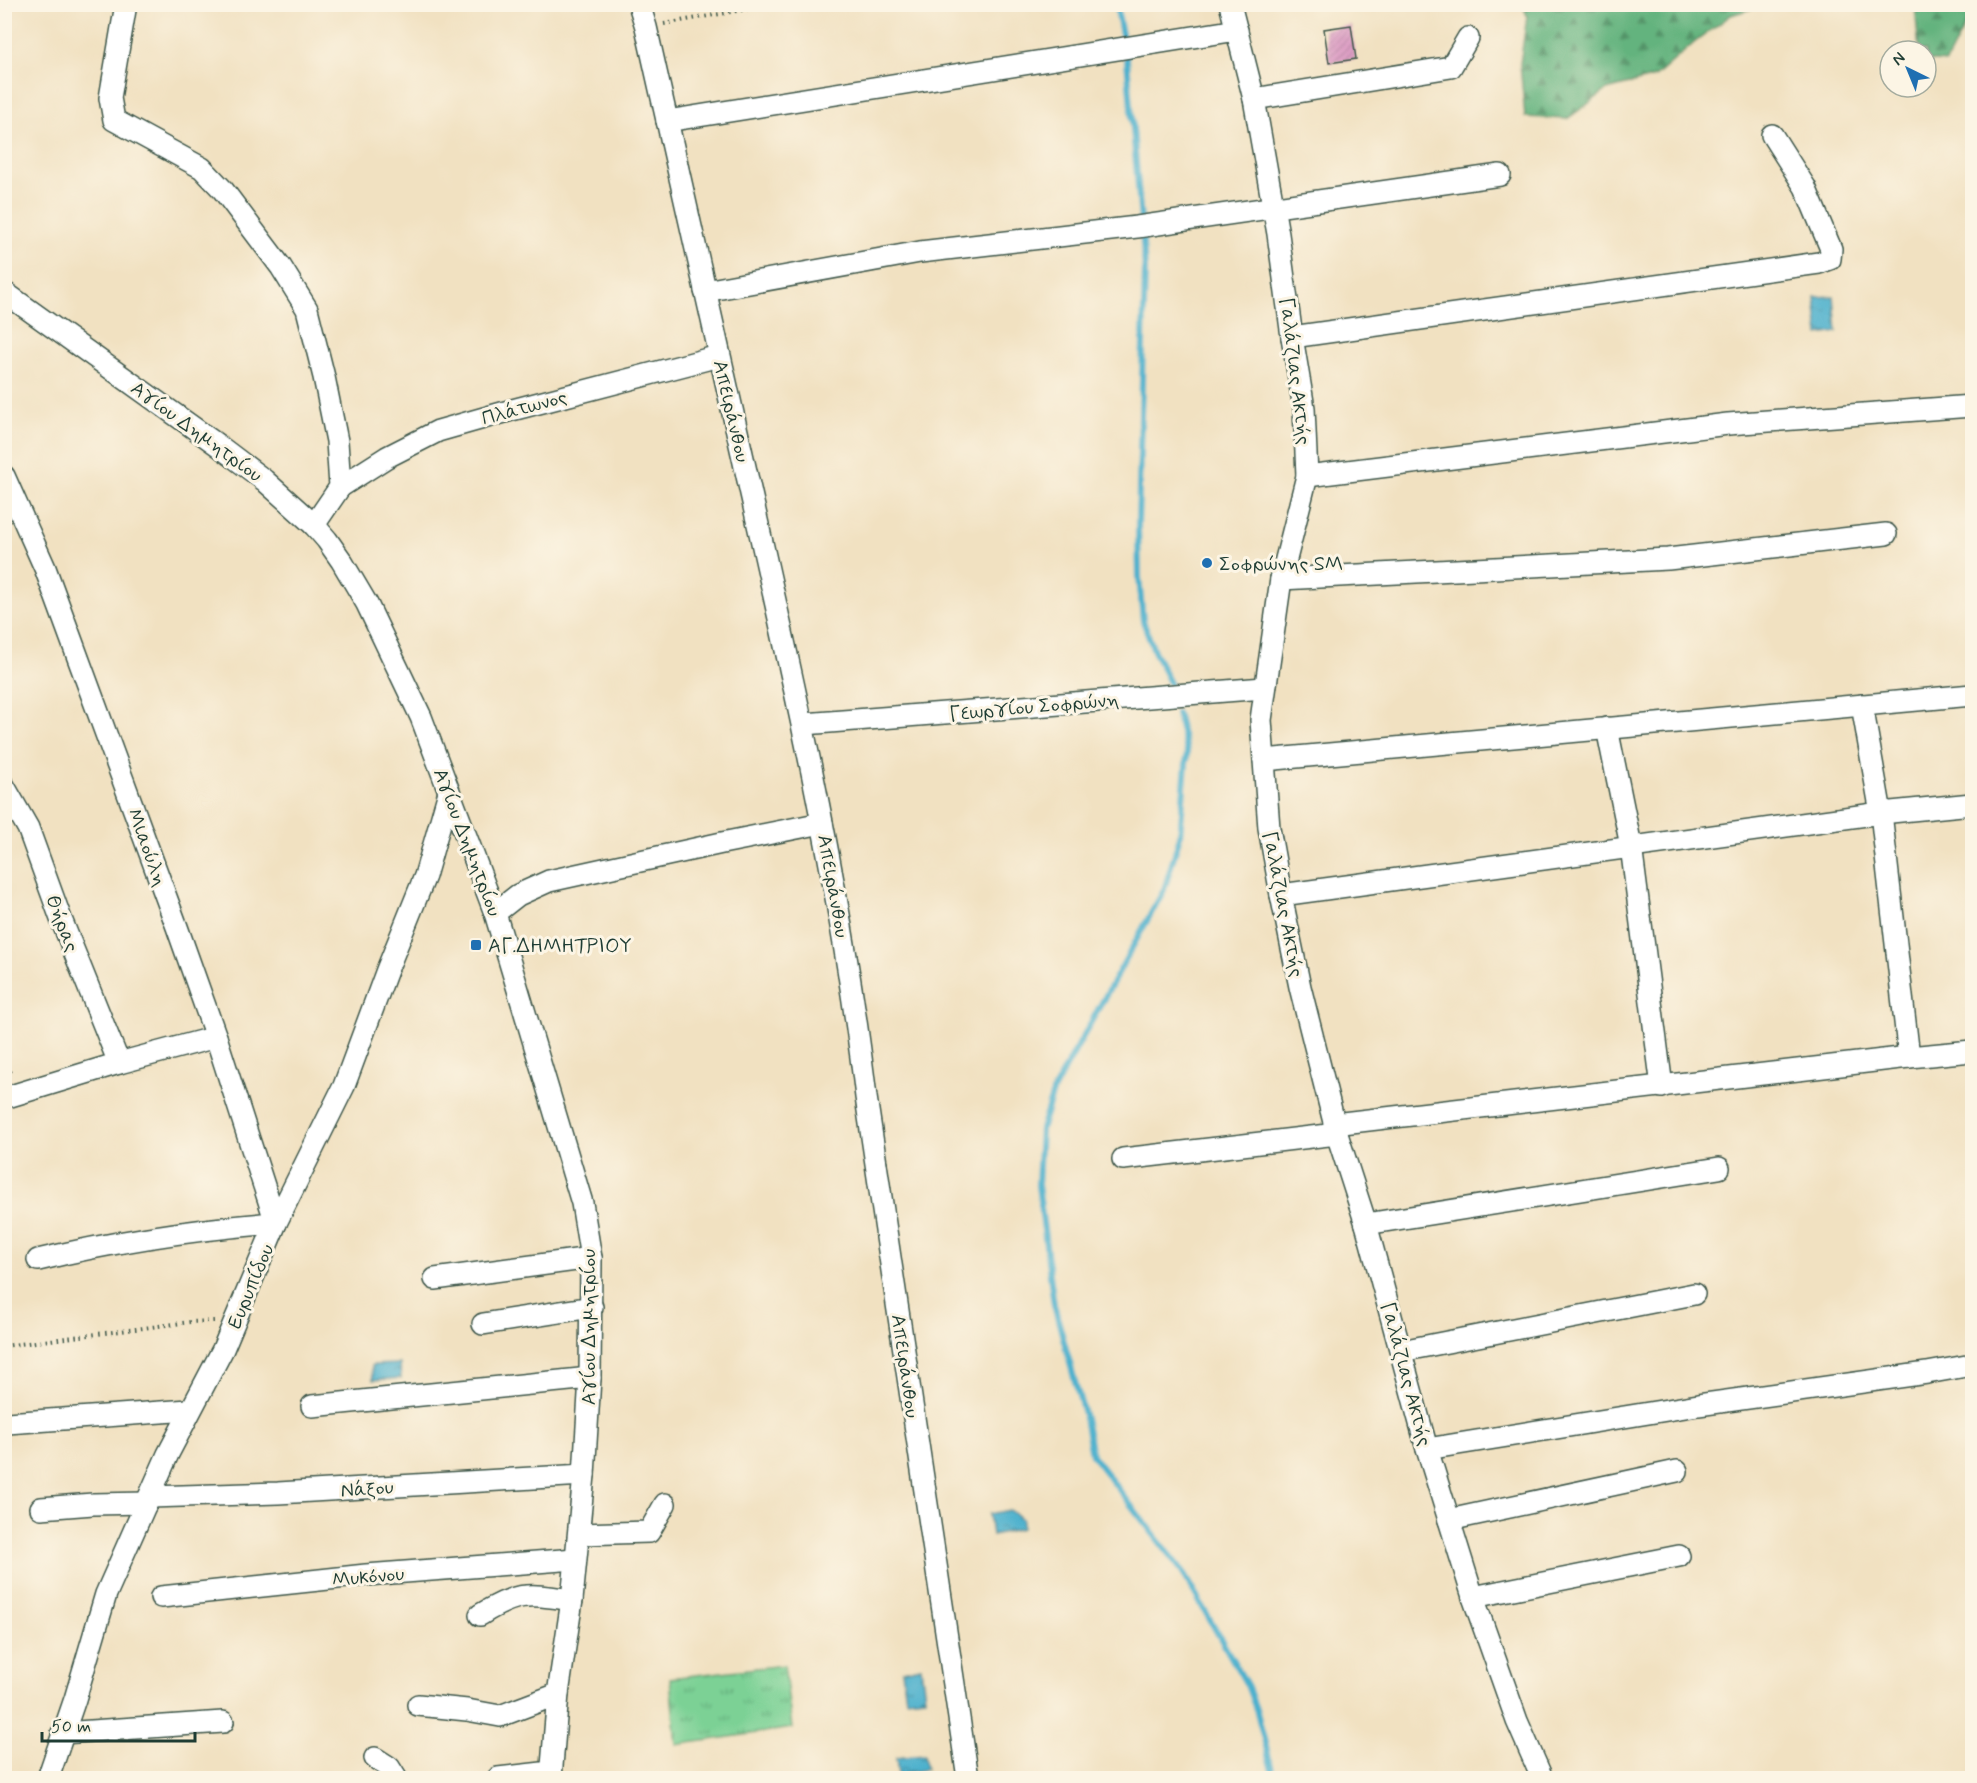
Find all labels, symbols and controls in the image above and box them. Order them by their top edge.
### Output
north arrow [1878,39,1938,99]
text: N [1888,48,1910,70]
street label: Γαλάζιας Ακτής [1272,296,1317,447]
street label: Απειράνθου [706,357,755,465]
street label: Αγίου Δημητρίου [125,375,267,489]
street label: Πλάτωνος [479,384,570,433]
place label: Σοφρώνης SM [1219,551,1343,578]
marker: Σοφρώνης SM [1200,556,1214,570]
street label: Γεωργίου Σοφρώνη [948,687,1120,728]
street label: Αγίου Δημητρίου [426,765,507,920]
street label: Μιαούλη [120,805,173,890]
street label: Γαλάζιας Ακτής [1255,829,1310,980]
street label: Απειράνθου [810,833,855,940]
street label: Θήρας [38,891,85,956]
place label: ΑΓ.ΔΗΜΗΤΡΙΟΥ [488,933,632,960]
marker: ΑΓ.ΔΗΜΗΤΡΙΟΥ [469,938,483,952]
street label: Ευρυπίδου [221,1240,281,1333]
street label: Αγίου Δημητρίου [576,1249,603,1405]
street label: Γαλάζιας Ακτής [1373,1299,1438,1450]
street label: Απειράνθου [884,1313,925,1420]
street label: Νάξου [340,1474,395,1505]
street label: Μυκόνου [331,1561,405,1594]
scale bar [42,1705,195,1743]
text: 50 m [51,1715,91,1739]

